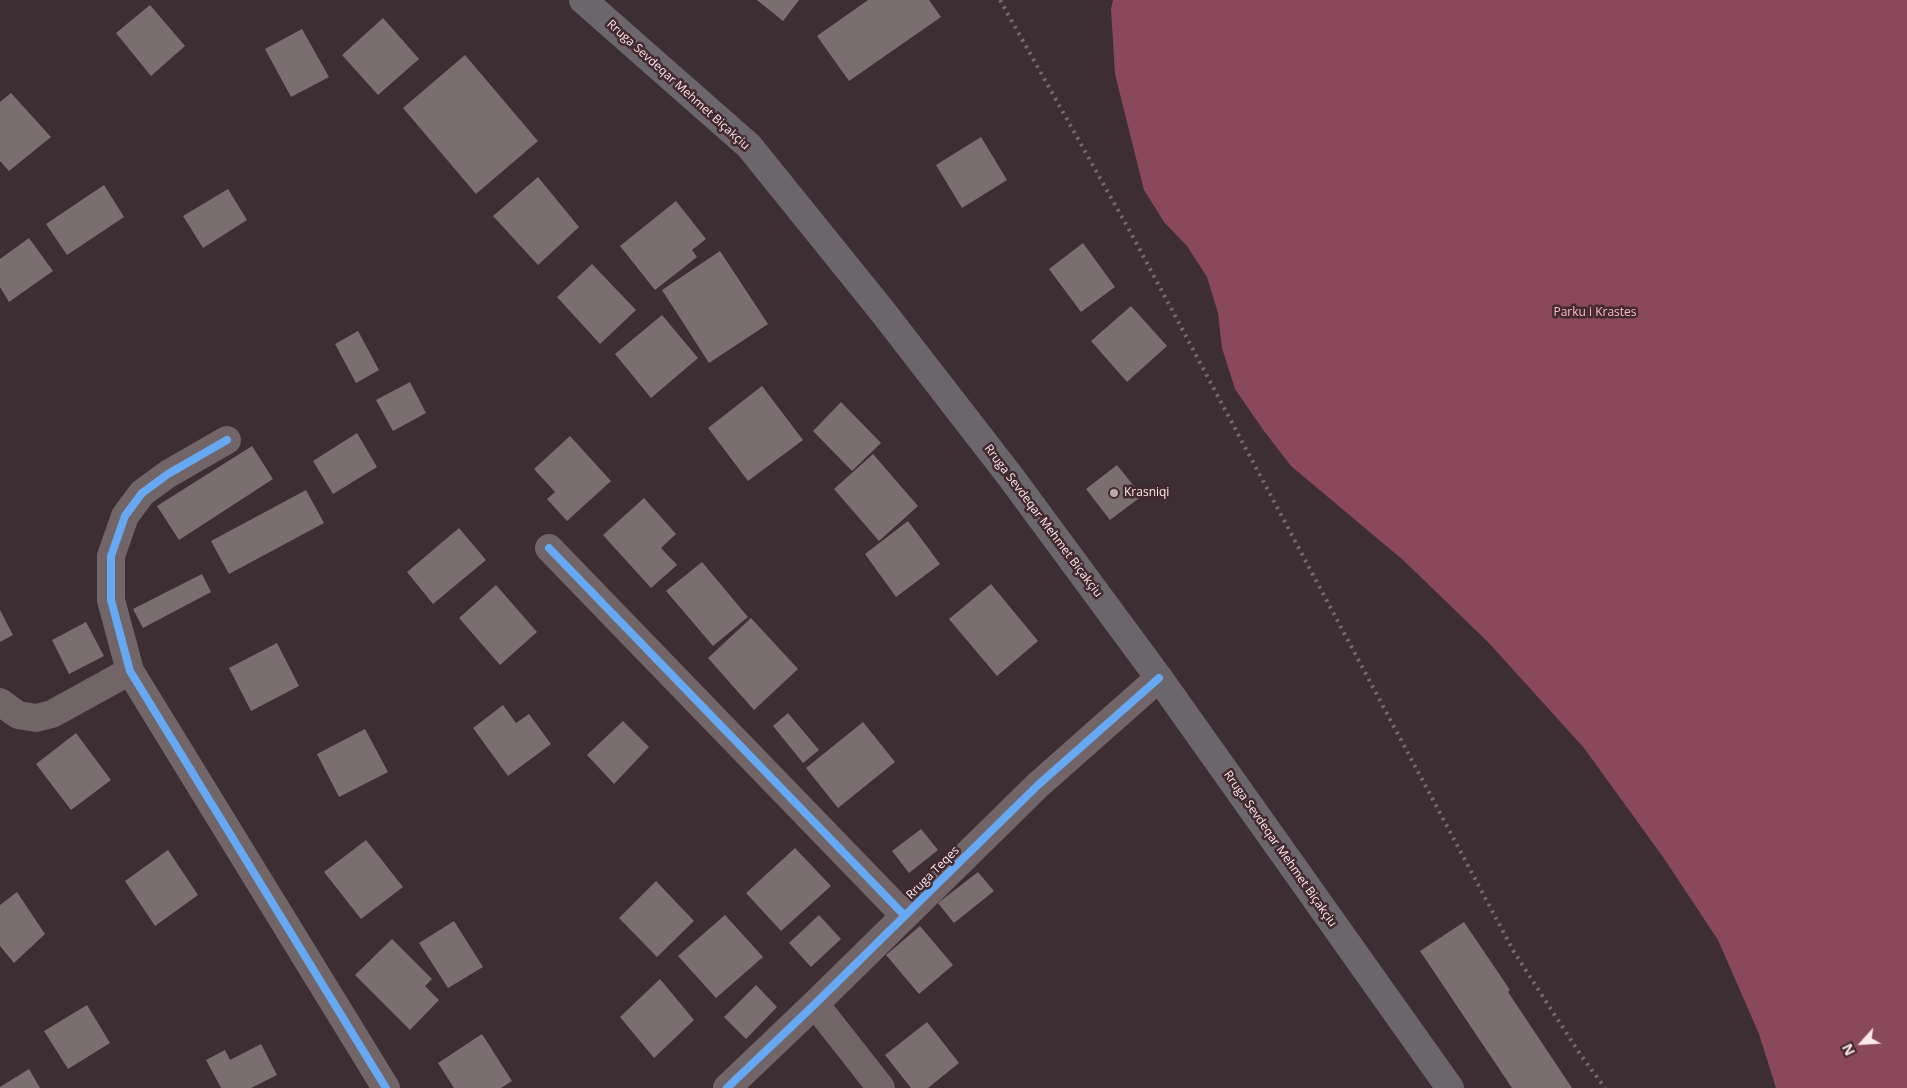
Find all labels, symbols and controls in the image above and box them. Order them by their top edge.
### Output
street label: Rruga Sevdeqar Mehmet Biçakçiu [604,17,752,153]
park label: Parku i Krastes [1553,306,1637,320]
street label: Rruga Sevdeqar Mehmet Biçakçiu [981,442,1105,600]
place label: Krasniqi [1124,486,1169,500]
marker: Krasniqi [1108,487,1120,499]
street label: Rruga Sevdeqar Mehmet Biçakçiu [1220,768,1340,930]
street label: Rruga Teqes [903,843,963,903]
north arrow [1837,1018,1887,1068]
text: N [1837,1041,1859,1059]

